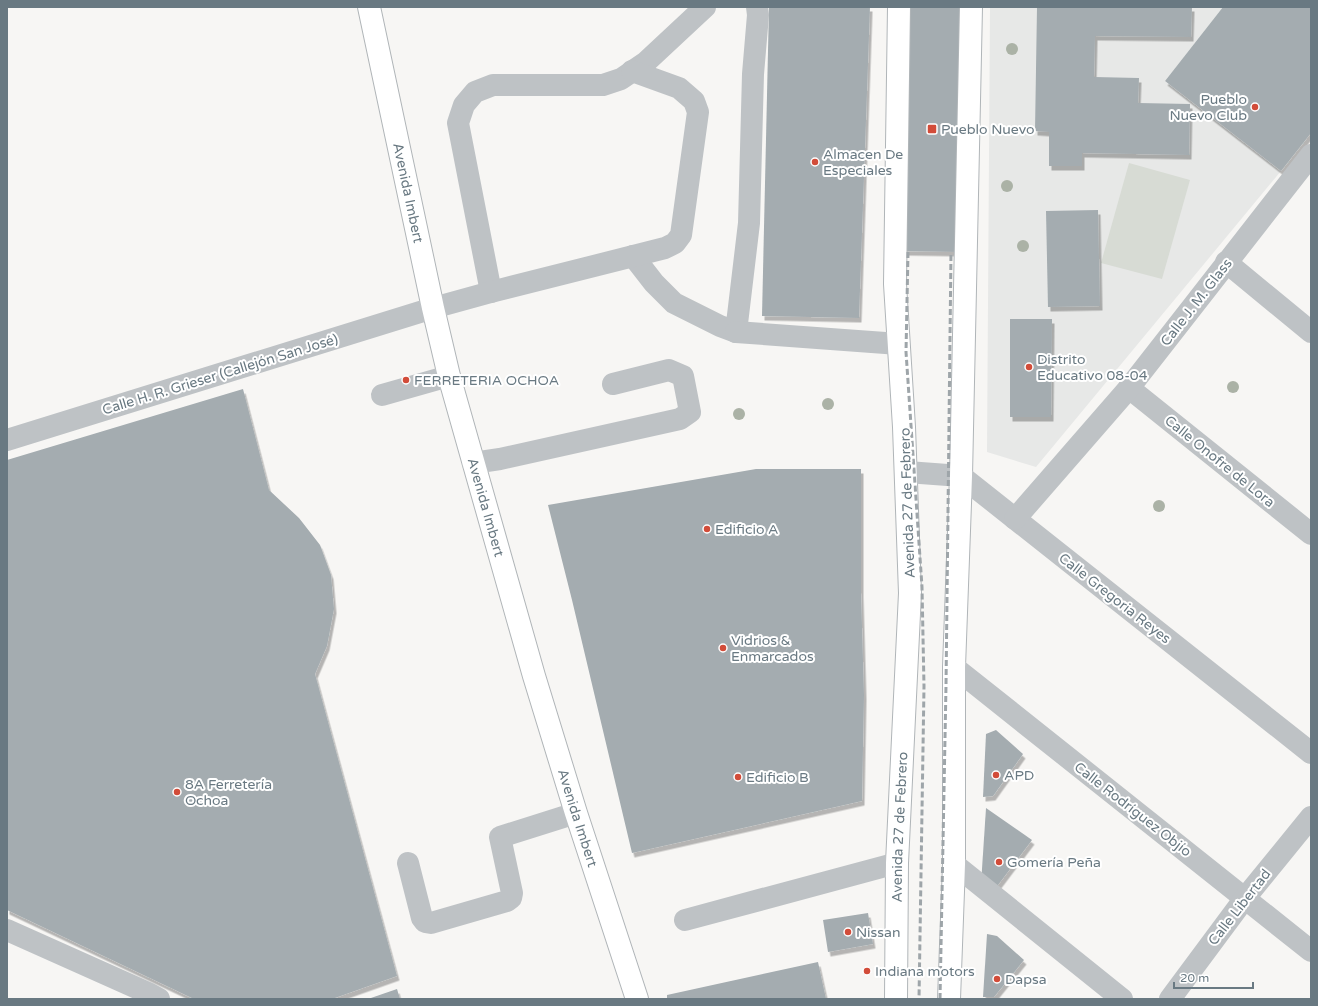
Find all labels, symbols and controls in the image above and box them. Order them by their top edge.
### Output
place label: Pueblo Nuevo Club [1170,91,1247,124]
marker: Pueblo Nuevo Club [1250,102,1260,112]
place label: Pueblo Nuevo [941,121,1035,138]
marker: Pueblo Nuevo [926,123,938,135]
street label: Avenida Imbert [389,141,427,245]
place label: Almacen De Especiales [823,146,903,179]
marker: Almacen De Especiales [810,157,820,167]
street label: Calle J. M. Glass [1157,255,1236,349]
street label: Calle H. R. Grieser (Callejón San José) [100,330,340,418]
place label: Distrito Educativo 08-04 [1037,351,1148,384]
marker: Distrito Educativo 08-04 [1024,362,1034,372]
place label: FERRETERIA OCHOA [414,372,559,389]
marker: FERRETERIA OCHOA [401,375,411,385]
street label: Calle Onofre de Lora [1161,412,1278,511]
street label: Avenida 27 de Febrero [896,427,919,579]
street label: Avenida Imbert [464,456,508,559]
place label: Edificio A [715,521,779,538]
marker: Edificio A [702,524,712,534]
street label: Calle Gregoria Reyes [1055,549,1174,648]
place label: Vidrios & Enmarcados [731,632,814,665]
marker: Vidrios & Enmarcados [718,643,728,653]
street label: Avenida 27 de Febrero [889,751,911,902]
street label: Calle Rodríguez Objío [1071,758,1195,860]
street label: Avenida Imbert [554,767,601,870]
place label: APD [1004,767,1034,784]
place label: Edificio B [746,769,809,786]
marker: APD [991,770,1001,780]
marker: Edificio B [733,772,743,782]
place label: 8A Ferretería Ochoa [185,776,272,809]
marker: 8A Ferretería Ochoa [172,787,182,797]
place label: Gomería Peña [1007,854,1101,871]
marker: Gomería Peña [994,857,1004,867]
street label: Calle Libertad [1204,866,1274,949]
place label: Nissan [856,924,900,941]
marker: Nissan [843,927,853,937]
place label: Indiana motors [875,963,975,980]
scale bar [1174,964,1253,990]
marker: Indiana motors [862,966,872,976]
place label: Dapsa [1005,971,1047,988]
text: 20 m [1180,971,1209,985]
marker: Dapsa [992,974,1002,984]

